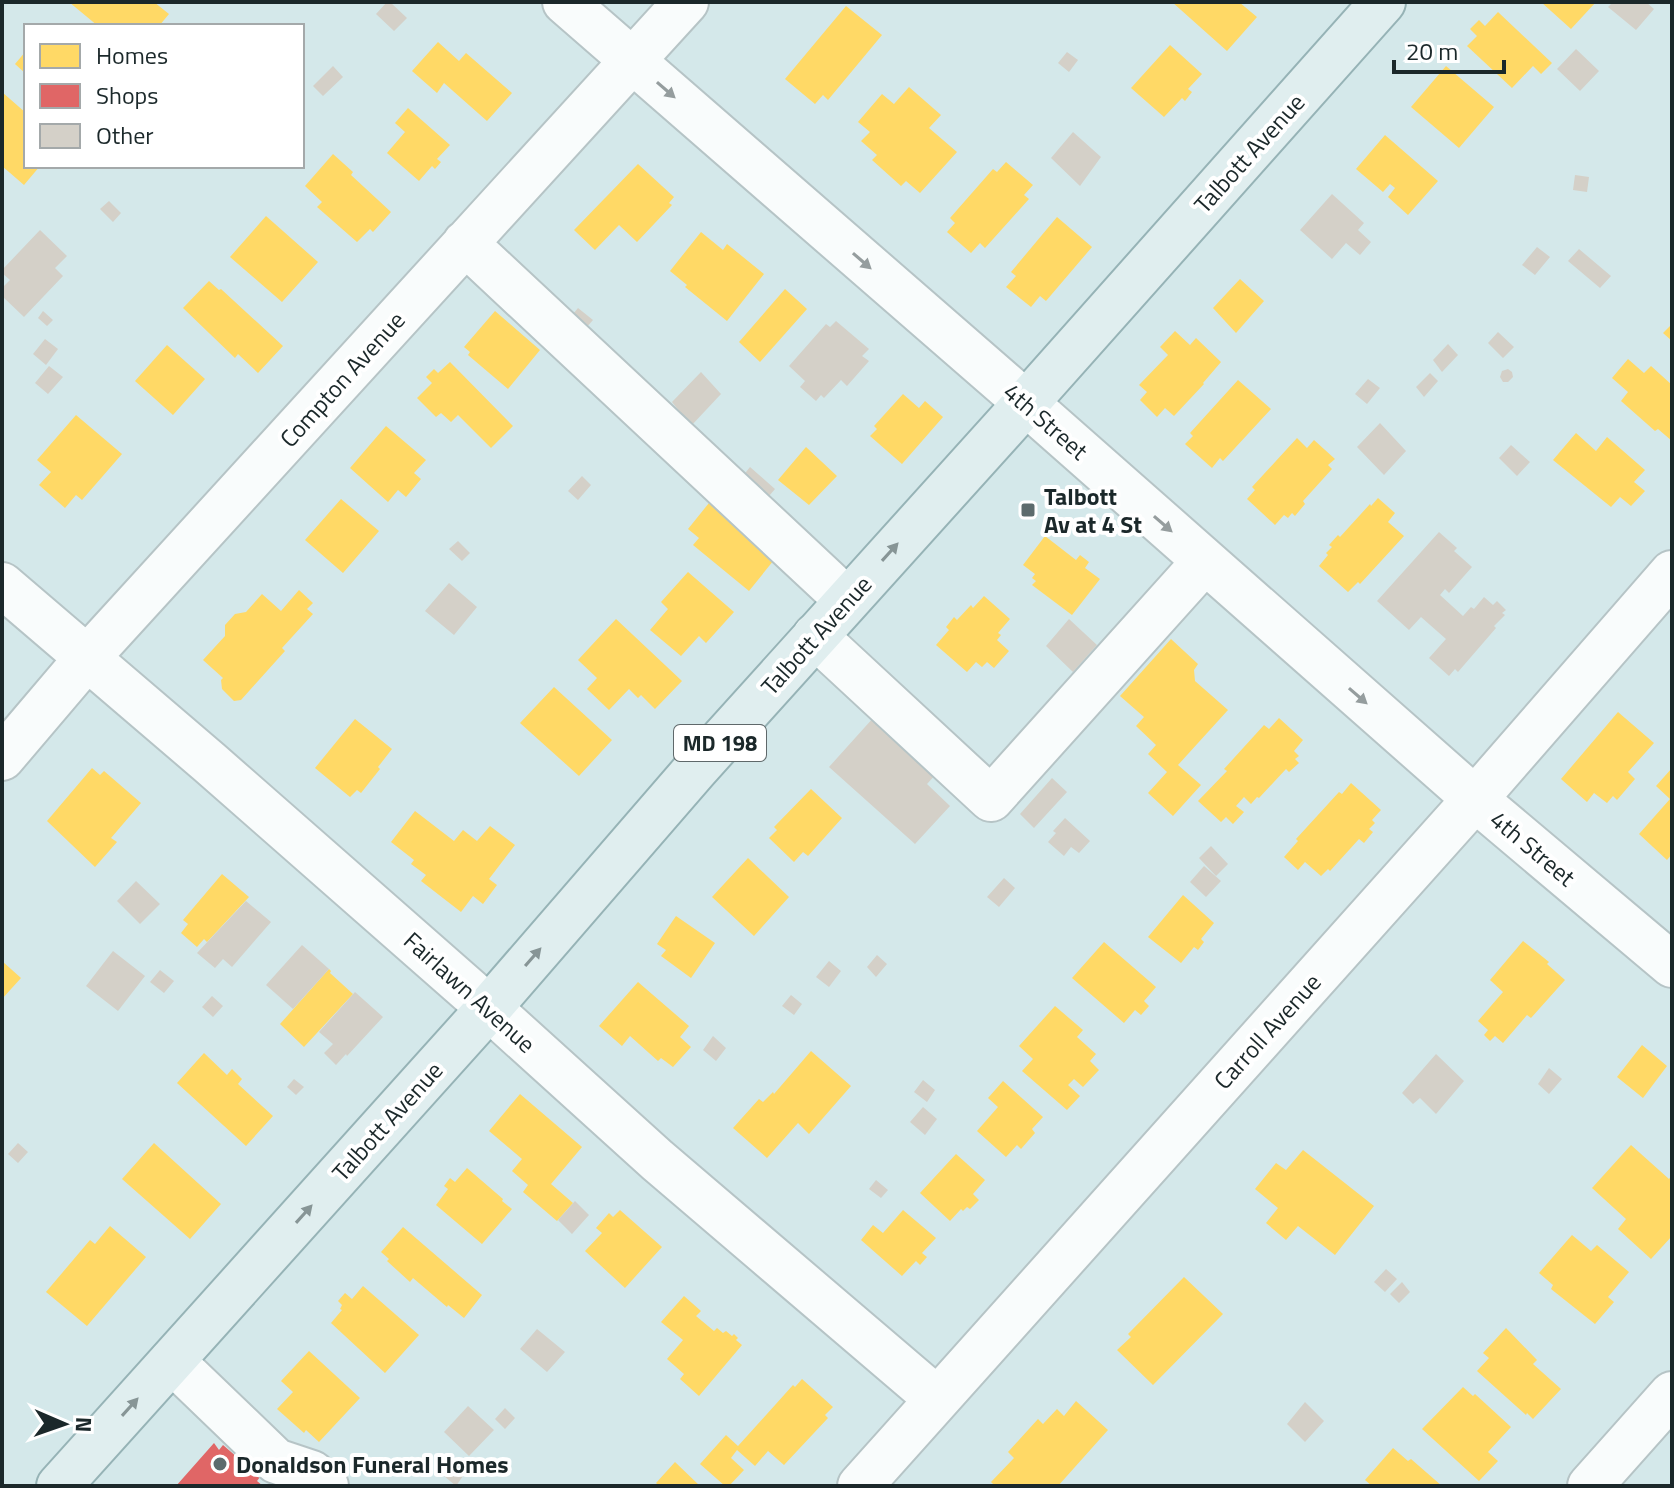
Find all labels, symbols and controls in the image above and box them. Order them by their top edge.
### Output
legend [24,24,304,168]
scale bar [1394,24,1504,74]
text: 20 m [1406,33,1458,69]
text: Homes [96,37,168,73]
text: Shops [96,77,158,113]
one-way arrow [655,81,675,98]
street label: Talbott Avenue [1185,85,1313,221]
text: Other [96,117,154,153]
one-way arrow [852,251,871,269]
street label: Compton Avenue [271,303,413,455]
street label: 4th Street [996,374,1097,468]
place label: Talbott Av at 4 St [1044,478,1142,542]
marker: Talbott Av at 4 St [1019,501,1037,519]
one-way arrow [1153,515,1173,532]
one-way arrow [881,542,899,562]
street label: Talbott Avenue [752,567,880,703]
one-way arrow [1348,687,1368,704]
road number: MD 198 [674,725,766,761]
street label: 4th Street [1482,801,1584,895]
street label: Fairlawn Avenue [396,923,544,1061]
one-way arrow [524,948,541,968]
street label: Carroll Avenue [1205,965,1329,1097]
street label: Talbott Avenue [323,1053,451,1189]
one-way arrow [295,1204,313,1223]
north arrow [24,1384,104,1464]
one-way arrow [121,1398,139,1417]
text: N [67,1416,101,1433]
place label: Donaldson Funeral Homes [236,1446,509,1482]
marker: Donaldson Funeral Homes [211,1455,229,1473]

